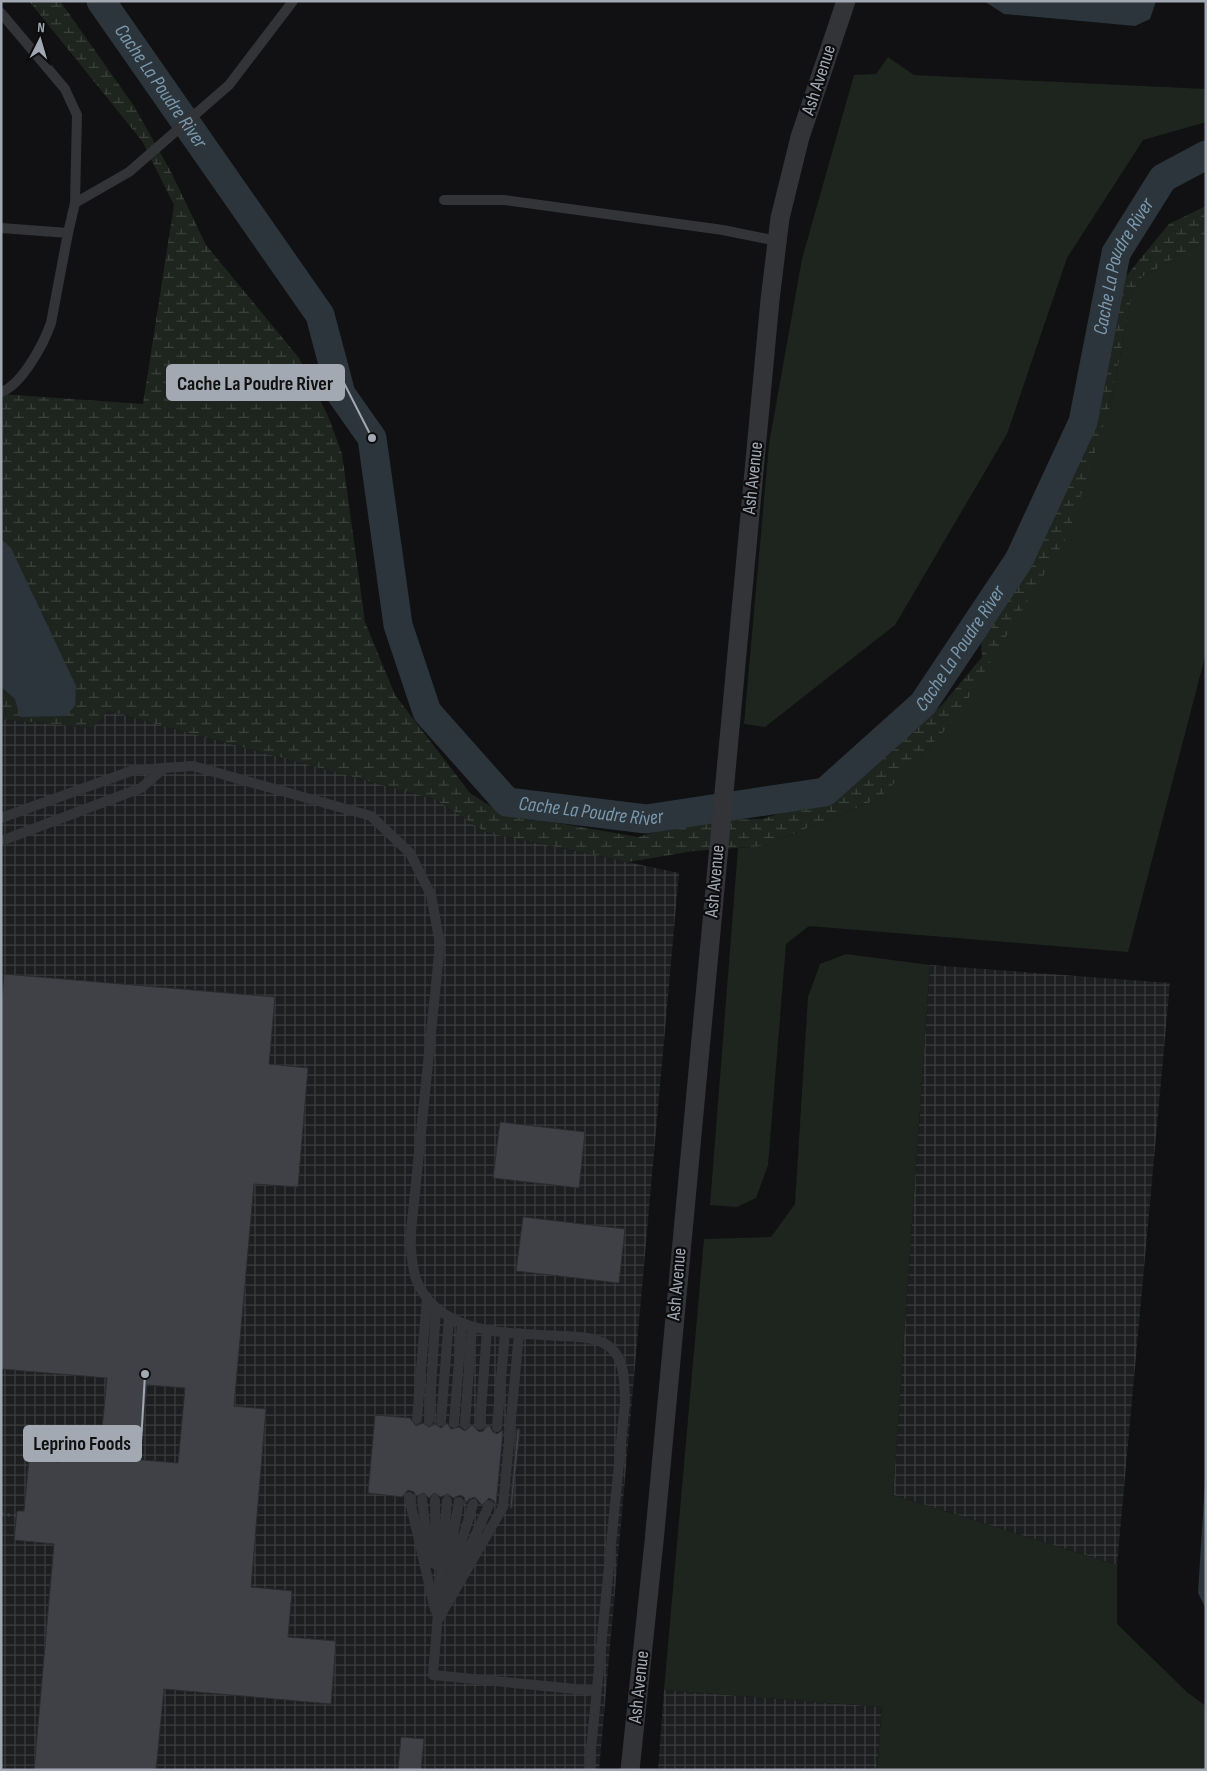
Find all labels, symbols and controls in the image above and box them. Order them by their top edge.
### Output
north arrow [15,15,65,65]
text: N [37,19,46,36]
water label: Cache La Poudre River [109,20,213,154]
street label: Ash Avenue [797,42,841,119]
water label: Cache La Poudre River [1088,193,1160,337]
callout: Cache La Poudre River [167,365,344,400]
text: Cache La Poudre River [177,372,333,396]
street label: Ash Avenue [738,441,768,516]
water label: Cache La Poudre River [911,580,1011,717]
water label: Cache La Poudre River [517,792,666,831]
street label: Ash Avenue [700,844,730,919]
street label: Ash Avenue [662,1247,692,1322]
callout: Leprino Foods [24,1426,141,1461]
text: Leprino Foods [33,1432,131,1456]
street label: Ash Avenue [624,1650,654,1725]

